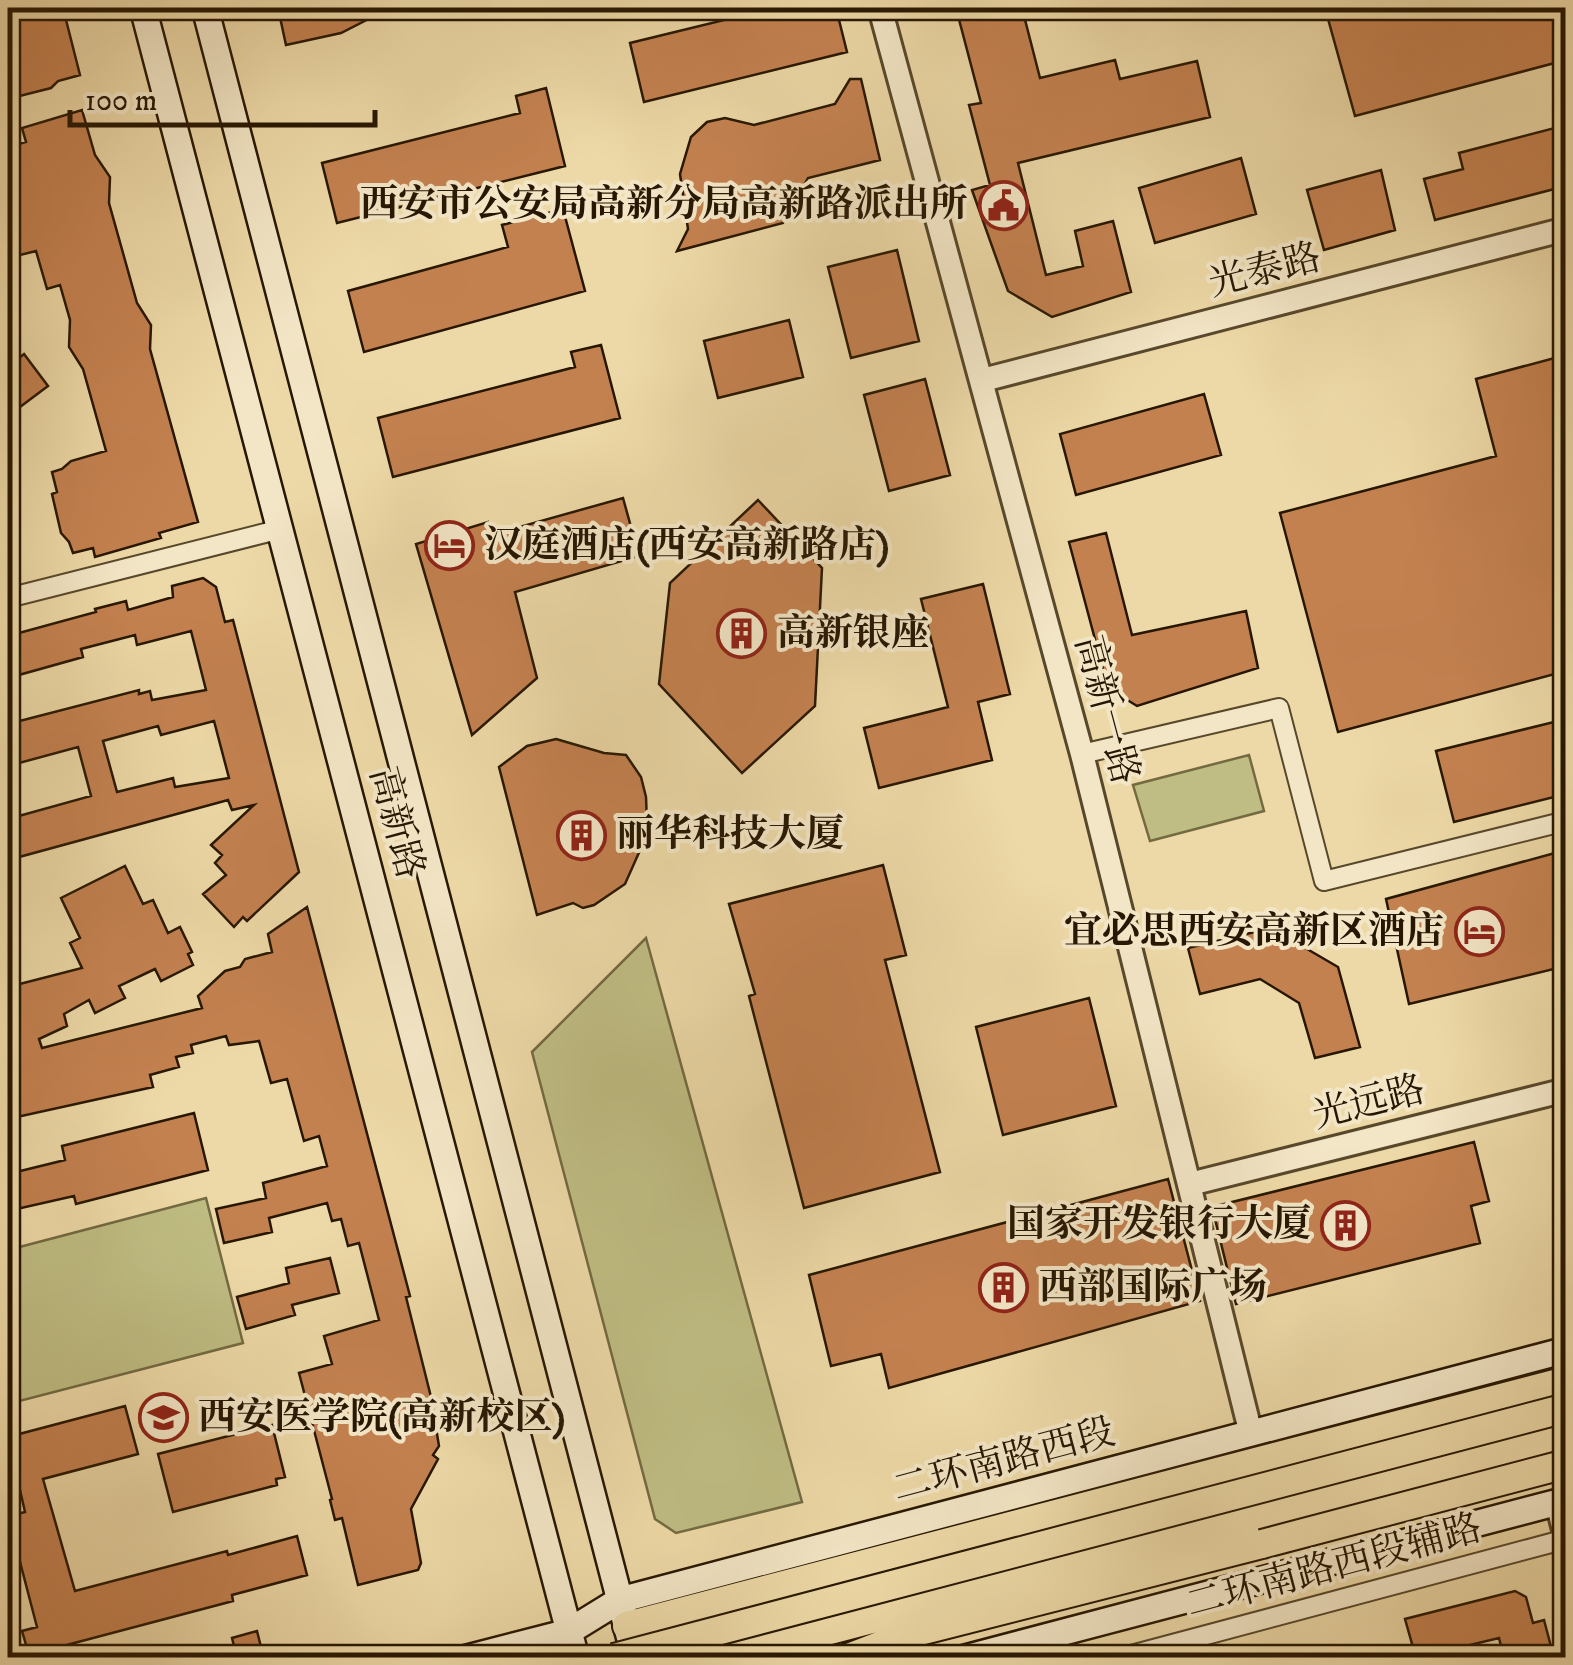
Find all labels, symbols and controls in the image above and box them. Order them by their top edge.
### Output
scale bar [70,65,375,127]
text: 100 m [85,83,157,120]
public building icon: 西安市公安局高新分局高新路派出所 [977,179,1029,231]
place label: 西安市公安局高新分局高新路派出所 [360,181,968,229]
street label: 光泰路 [1204,234,1326,308]
hotel icon: 汉庭酒店(西安高新路店) [423,520,475,572]
place label: 汉庭酒店(西安高新路店) [484,522,889,570]
building icon: 高新银座 [716,608,768,660]
place label: 高新银座 [777,610,929,658]
street label: 高新一路 [1063,630,1149,790]
street label: 高新路 [358,762,434,884]
building icon: 丽华科技大厦 [555,809,607,861]
place label: 丽华科技大厦 [616,811,844,859]
hotel icon: 宜必思西安高新区酒店 [1453,906,1505,958]
place label: 宜必思西安高新区酒店 [1064,908,1444,956]
street label: 光远路 [1308,1066,1430,1140]
building icon: 国家开发银行大厦 [1320,1199,1372,1251]
place label: 国家开发银行大厦 [1007,1201,1311,1249]
building icon: 西部国际广场 [978,1262,1030,1314]
place label: 西部国际广场 [1039,1264,1267,1312]
school or university icon: 西安医学院(高新校区) [137,1392,189,1444]
place label: 西安医学院(高新校区) [198,1394,565,1442]
street label: 二环南路西段 [888,1408,1120,1514]
street label: 二环南路西段辅路 [1181,1504,1487,1630]

